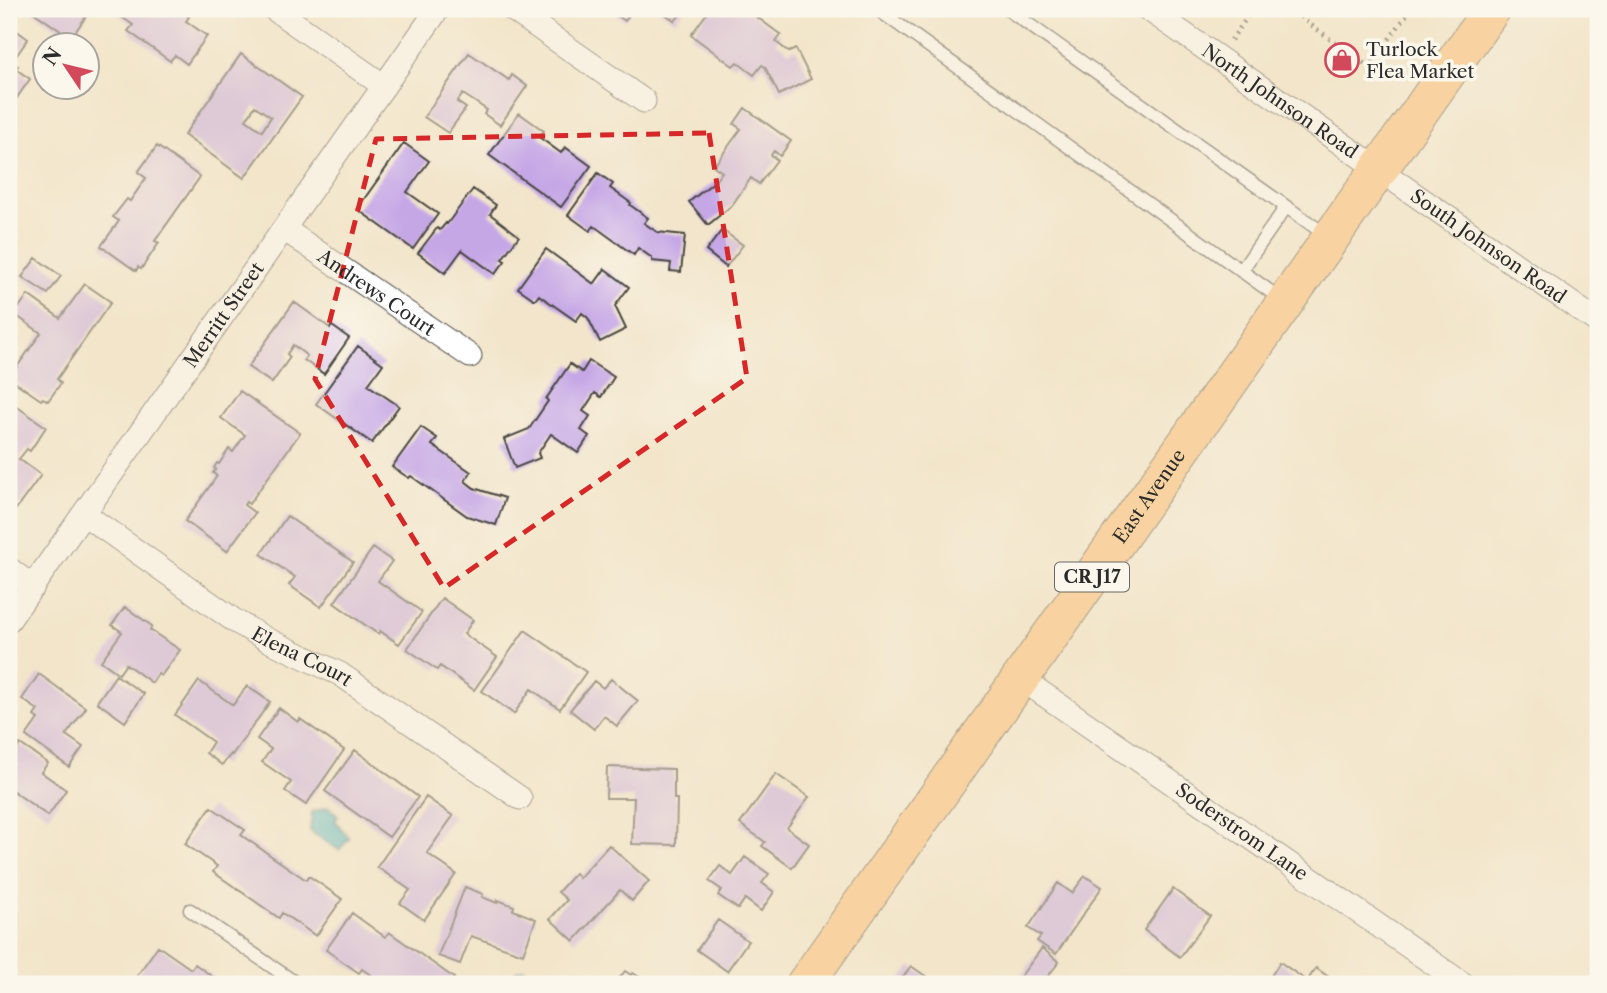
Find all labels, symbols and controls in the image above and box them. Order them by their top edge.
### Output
north arrow [32,32,102,102]
place label: Turlock Flea Market [1366,38,1474,83]
street label: North Johnson Road [1198,39,1363,164]
shop icon: Turlock Flea Market [1323,41,1361,79]
text: N [38,43,67,70]
street label: South Johnson Road [1406,184,1571,309]
street label: Andrews Court [312,244,440,341]
street label: Merritt Street [179,258,269,372]
street label: East Avenue [1108,445,1190,548]
road number: CR J17 [1055,562,1129,592]
street label: Elena Court [248,622,357,691]
street label: Soderstrom Lane [1171,778,1312,885]

